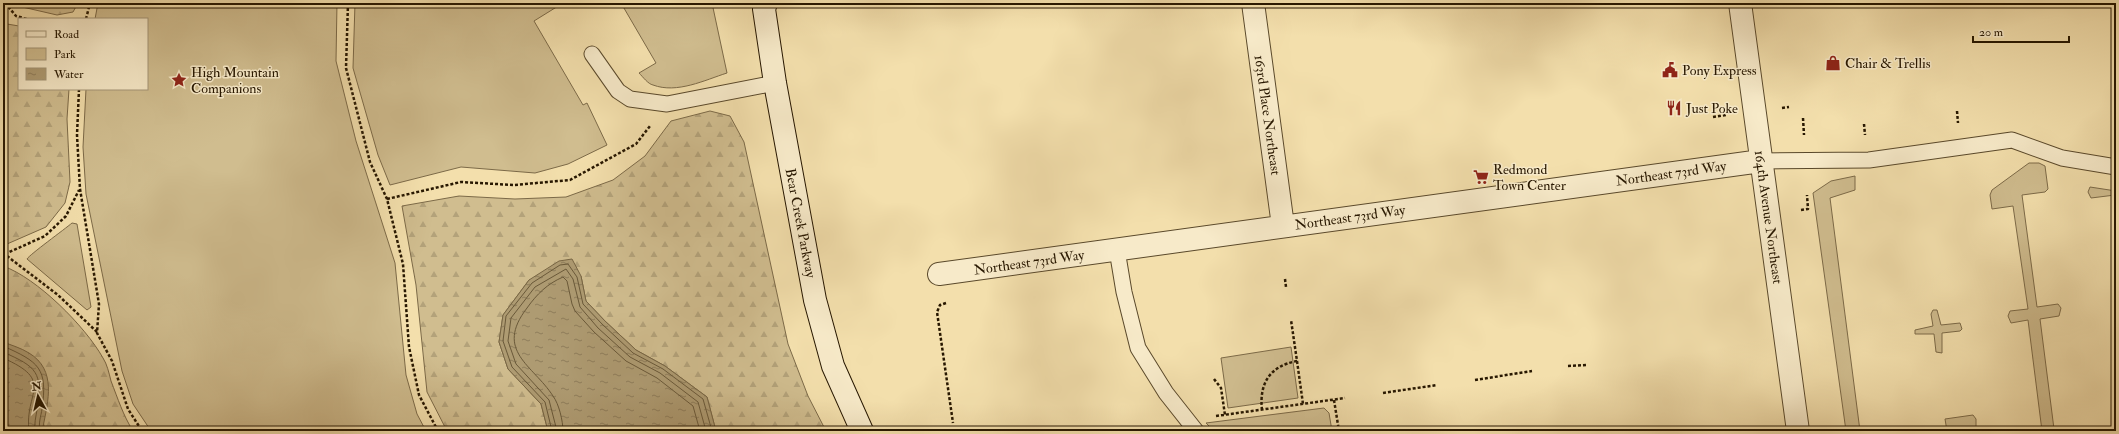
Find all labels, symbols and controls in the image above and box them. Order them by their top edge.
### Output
legend [18,18,148,90]
scale bar [1973,18,2069,44]
text: 20 m [1979,25,2004,40]
text: Road [54,27,79,42]
text: Park [54,47,76,62]
street label: 163rd Place Northeast [1251,54,1284,177]
shop icon: Chair & Trellis [1824,54,1842,72]
place label: Chair & Trellis [1845,55,1931,72]
public building icon: Pony Express [1661,61,1679,79]
place label: Pony Express [1682,62,1757,80]
place label: High Mountain Companions [191,64,279,98]
text: Water [53,67,84,82]
place icon: High Mountain Companions [170,71,188,89]
restaurant icon: Just Poke [1665,99,1683,117]
place label: Just Poke [1685,100,1738,117]
street label: 164th Avenue Northeast [1751,149,1786,285]
street label: Northeast 73rd Way [1615,157,1728,191]
place label: Redmond Town Center [1493,161,1567,194]
street label: Bear Creek Parkway [781,167,820,280]
supermarket icon: Redmond Town Center [1472,168,1490,186]
street label: Northeast 73rd Way [1294,201,1407,235]
street label: Northeast 73rd Way [973,246,1086,280]
north arrow [18,376,58,416]
text: N [30,379,44,394]

